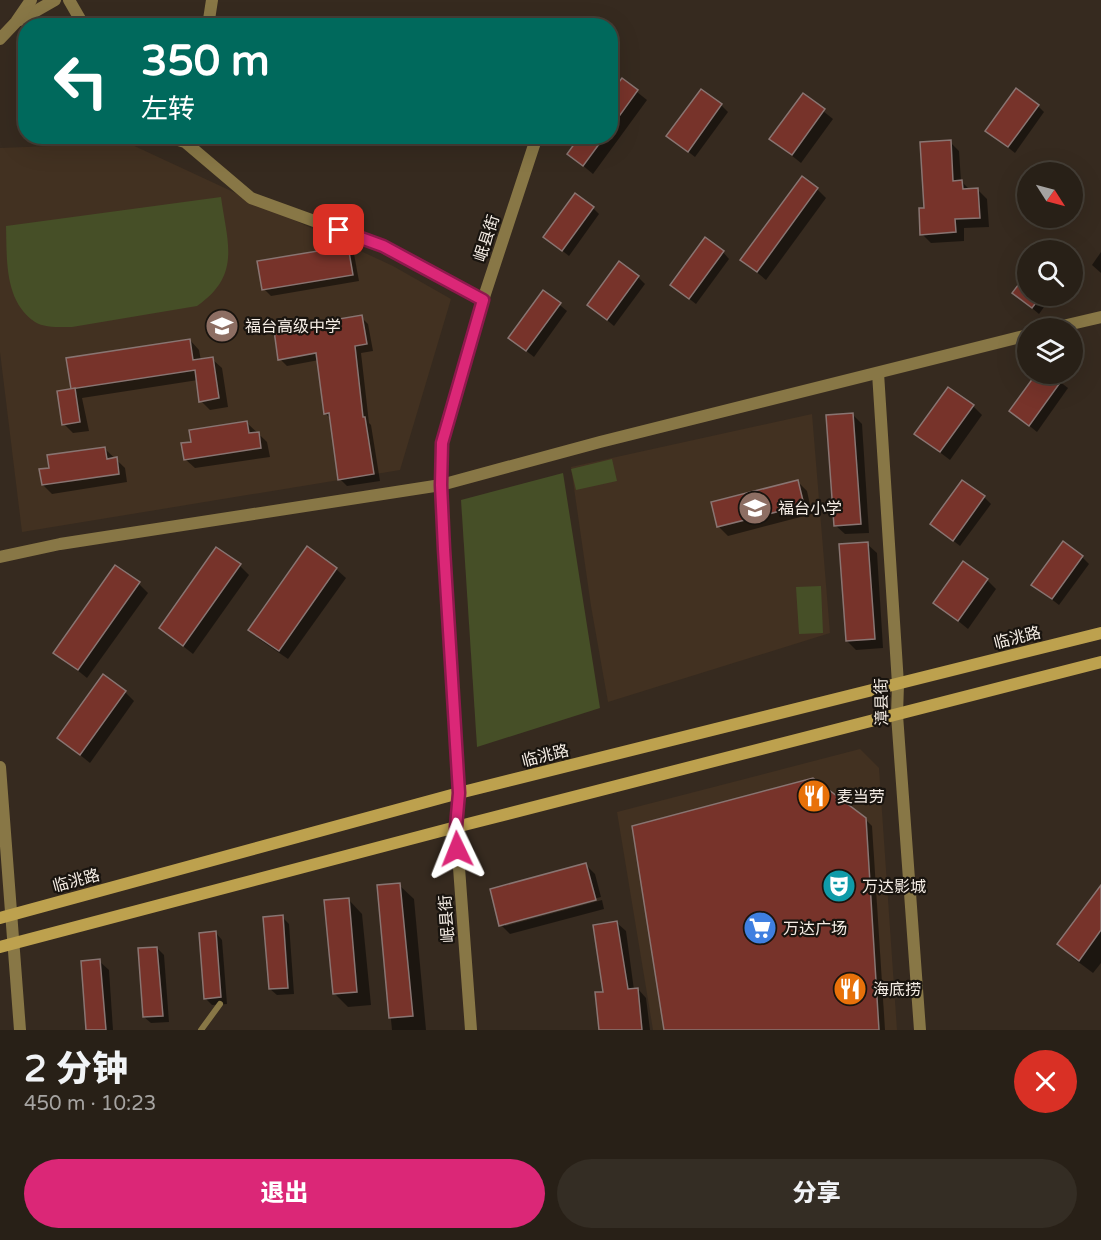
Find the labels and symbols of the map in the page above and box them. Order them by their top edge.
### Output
north arrow [1017,162,1083,228]
pin [313,204,364,255]
street label: 岷县街 [470,212,504,264]
school or university icon: 福台高级中学 [204,308,240,344]
place label: 福台高级中学 [245,317,341,337]
school or university icon: 福台小学 [737,490,773,526]
place label: 福台小学 [778,499,842,519]
street label: 临洮路 [992,622,1043,653]
street label: 漳县街 [872,678,892,726]
street label: 临洮路 [520,740,571,771]
restaurant icon: 麦当劳 [796,778,832,814]
place label: 麦当劳 [837,787,885,807]
position arrow [425,817,489,881]
street label: 临洮路 [50,865,102,897]
theatre icon: 万达影城 [821,868,857,904]
place label: 万达影城 [862,877,926,897]
street label: 岷县街 [435,894,459,944]
supermarket icon: 万达广场 [742,910,778,946]
place label: 万达广场 [783,919,847,939]
restaurant icon: 海底捞 [832,971,868,1007]
place label: 海底捞 [873,980,921,1000]

